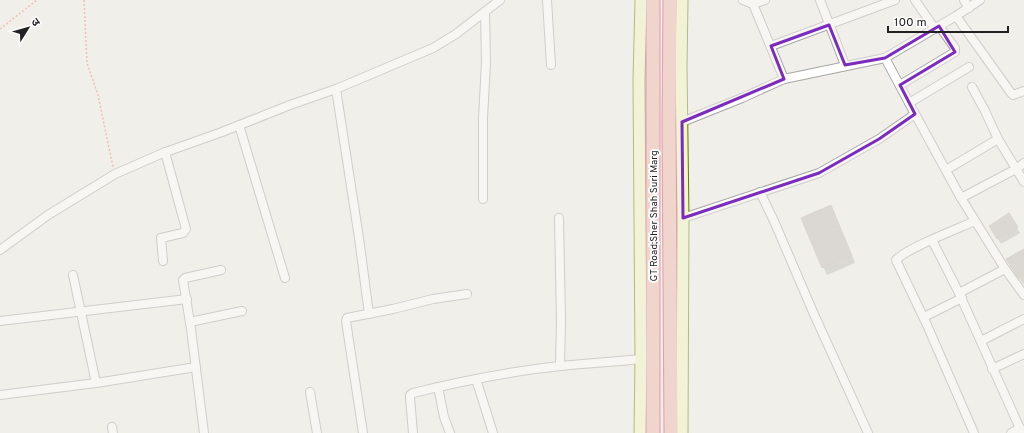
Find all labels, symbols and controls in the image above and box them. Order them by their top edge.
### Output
north arrow [8,8,48,48]
scale bar [888,8,1008,34]
text: 100 m [894,15,927,31]
text: उ [28,16,43,30]
street label: GT Road;Sher Shah Suri Marg [648,150,661,282]

